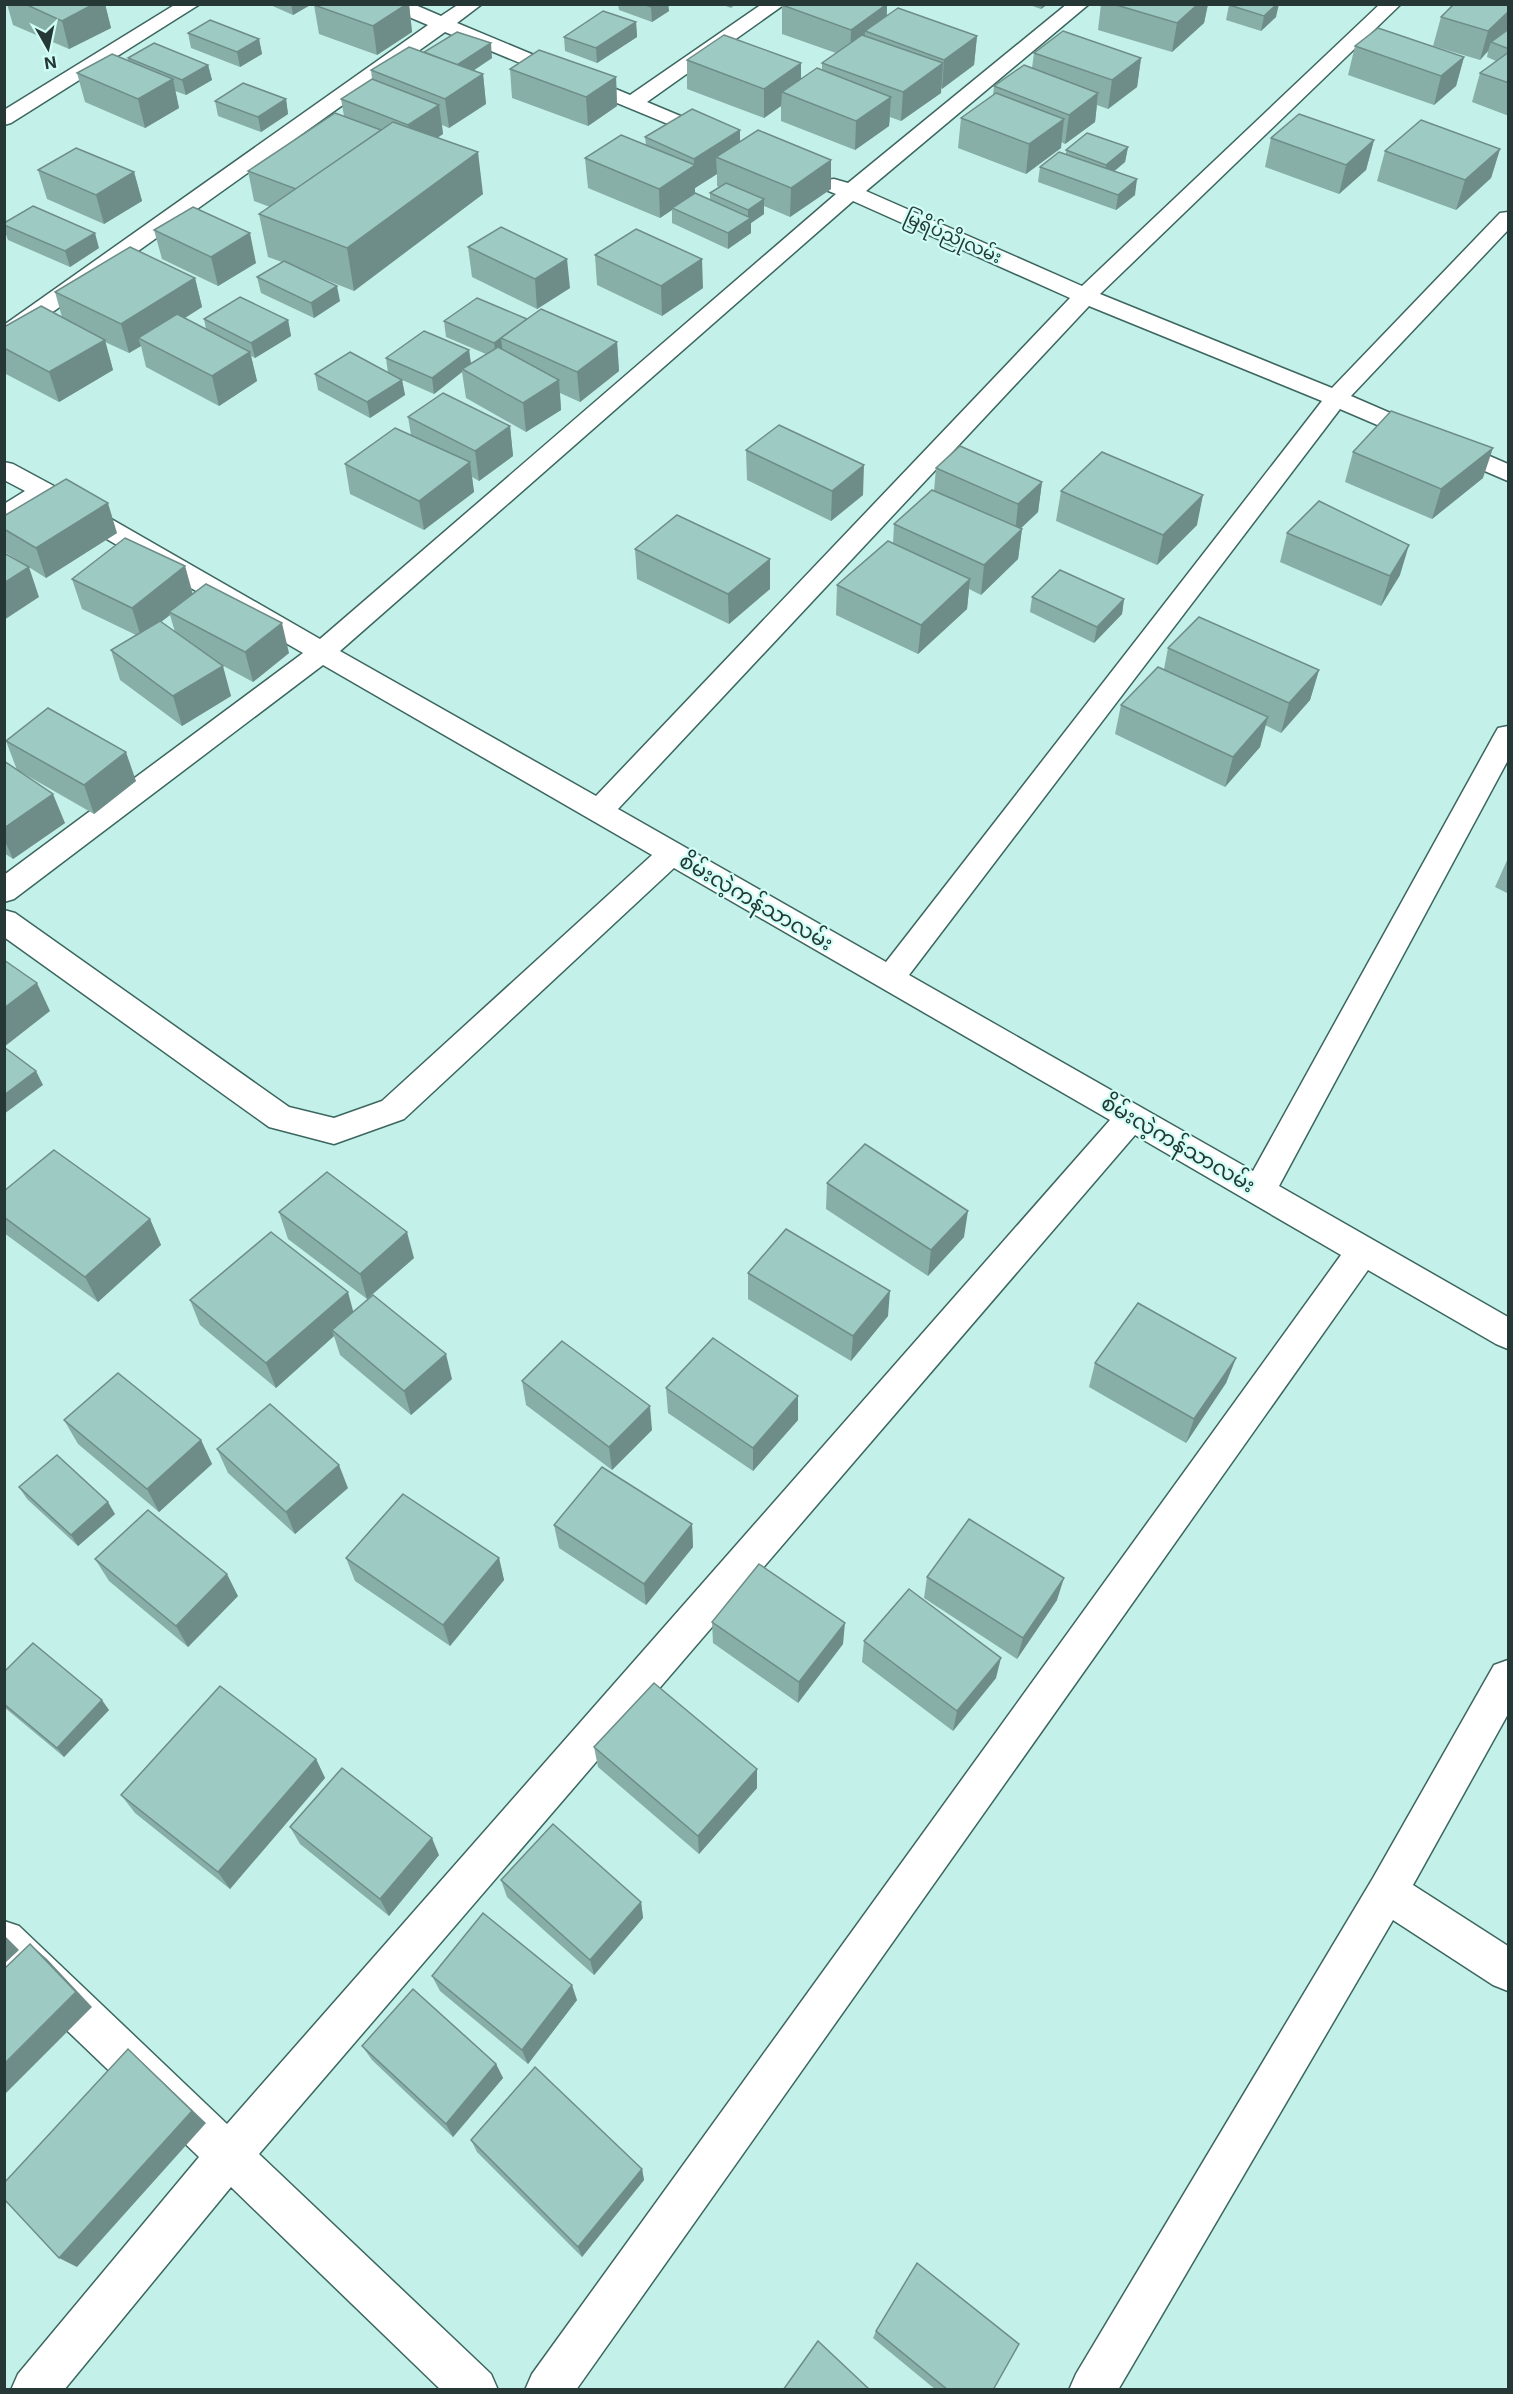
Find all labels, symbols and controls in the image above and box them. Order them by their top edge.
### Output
north arrow [18,18,78,78]
text: N [43,52,58,74]
street label: မြရိပ်ညိုလမ်း [899,203,1006,272]
street label: စိမ်းလဲ့ကန်သာလမ်း [673,845,839,960]
street label: စိမ်းလဲ့ကန်သာလမ်း [1095,1087,1261,1202]

